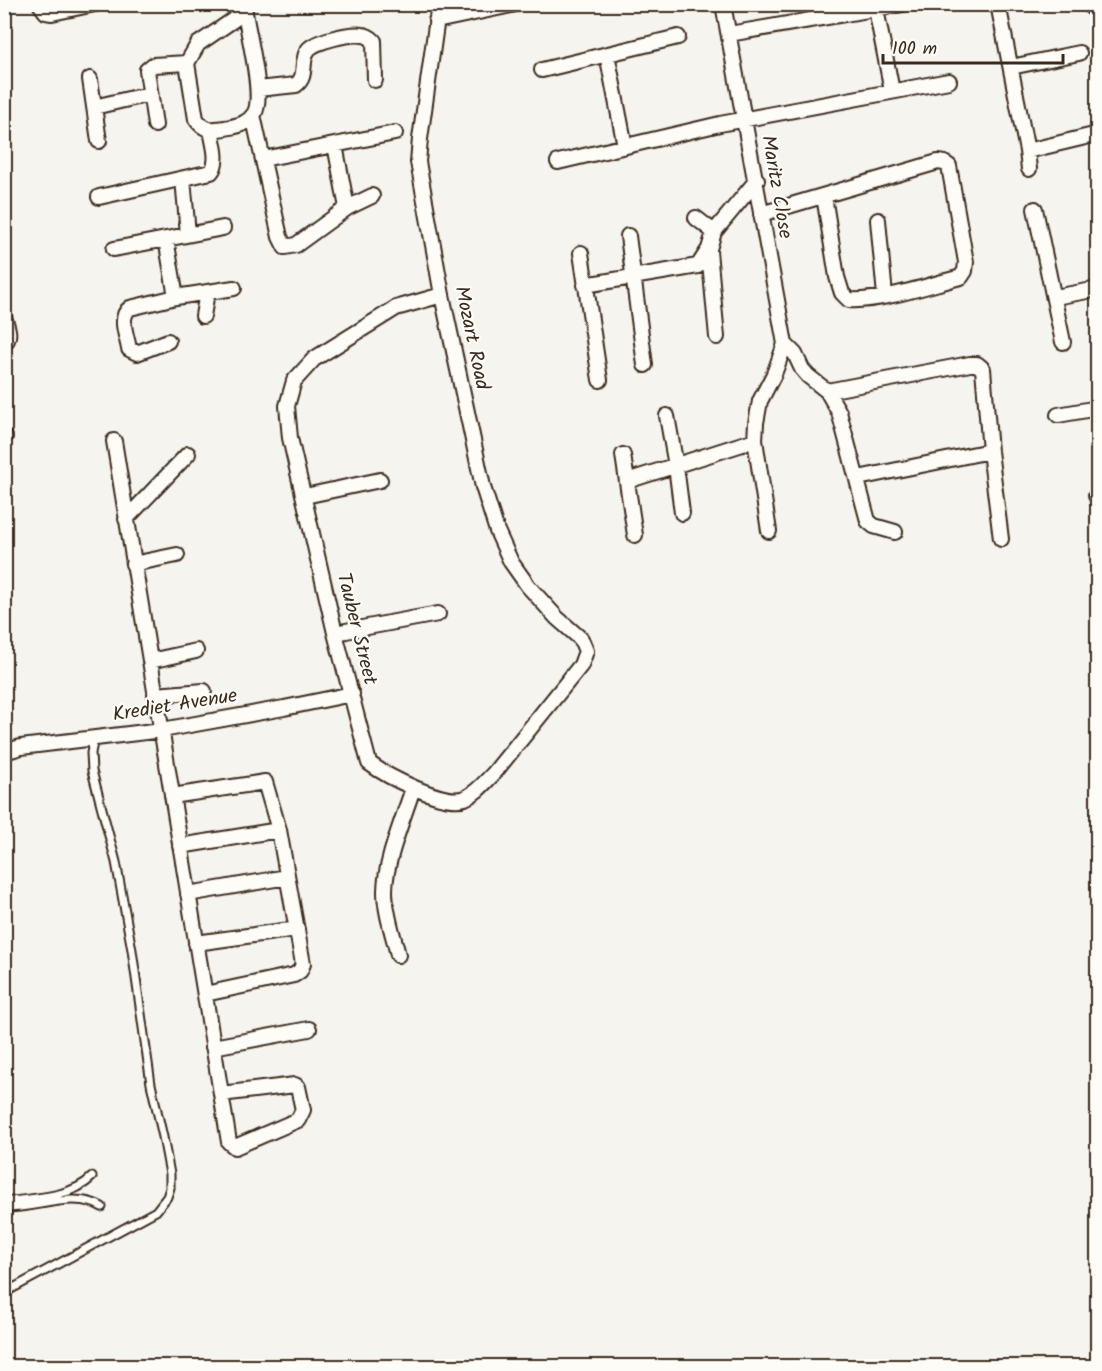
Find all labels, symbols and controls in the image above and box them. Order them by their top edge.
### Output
scale bar [883,27,1063,65]
text: 100 m [892,35,937,64]
street label: Maritz Close [751,133,801,241]
street label: Mozart Road [444,283,498,394]
street label: Tauber Street [327,570,385,689]
street label: Krediet Avenue [110,680,240,732]

